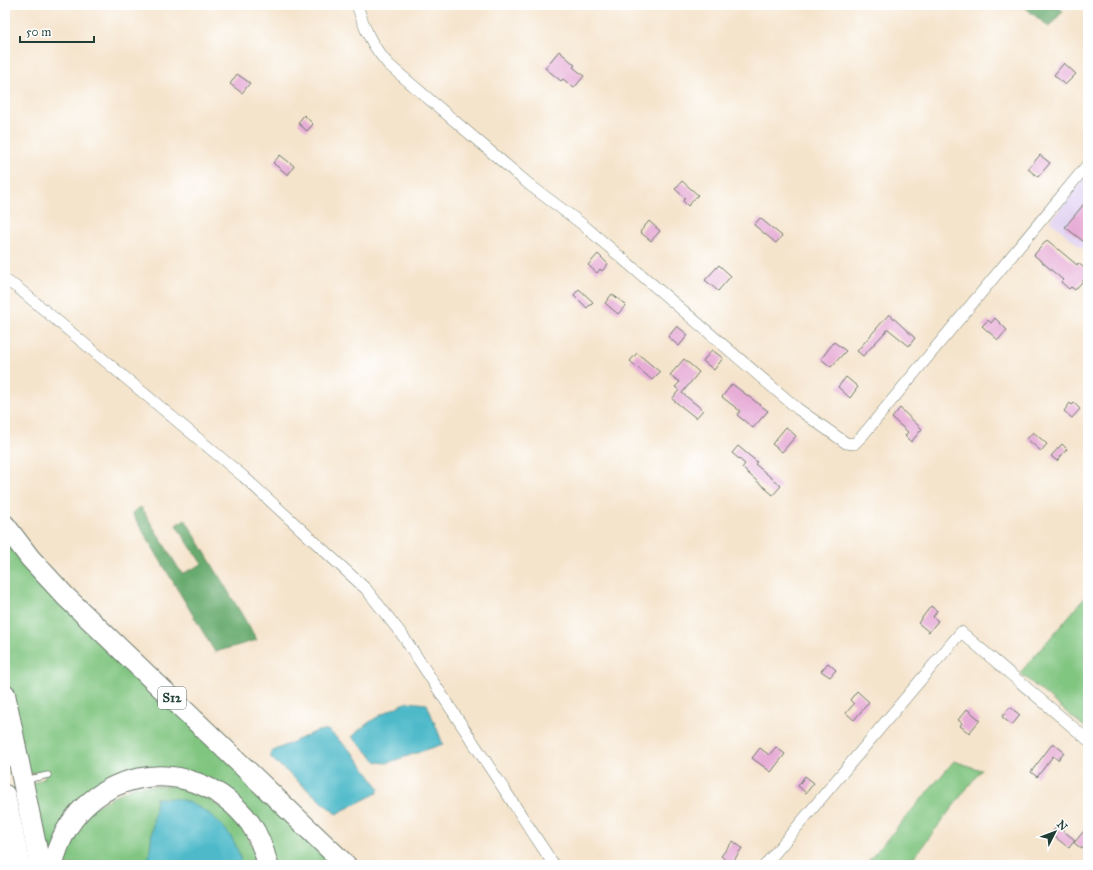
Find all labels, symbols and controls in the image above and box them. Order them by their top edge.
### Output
scale bar [20,18,94,44]
text: 50 m [26,25,51,39]
road number: S12 [158,687,186,709]
north arrow [1035,812,1075,852]
text: N [1054,818,1070,834]

